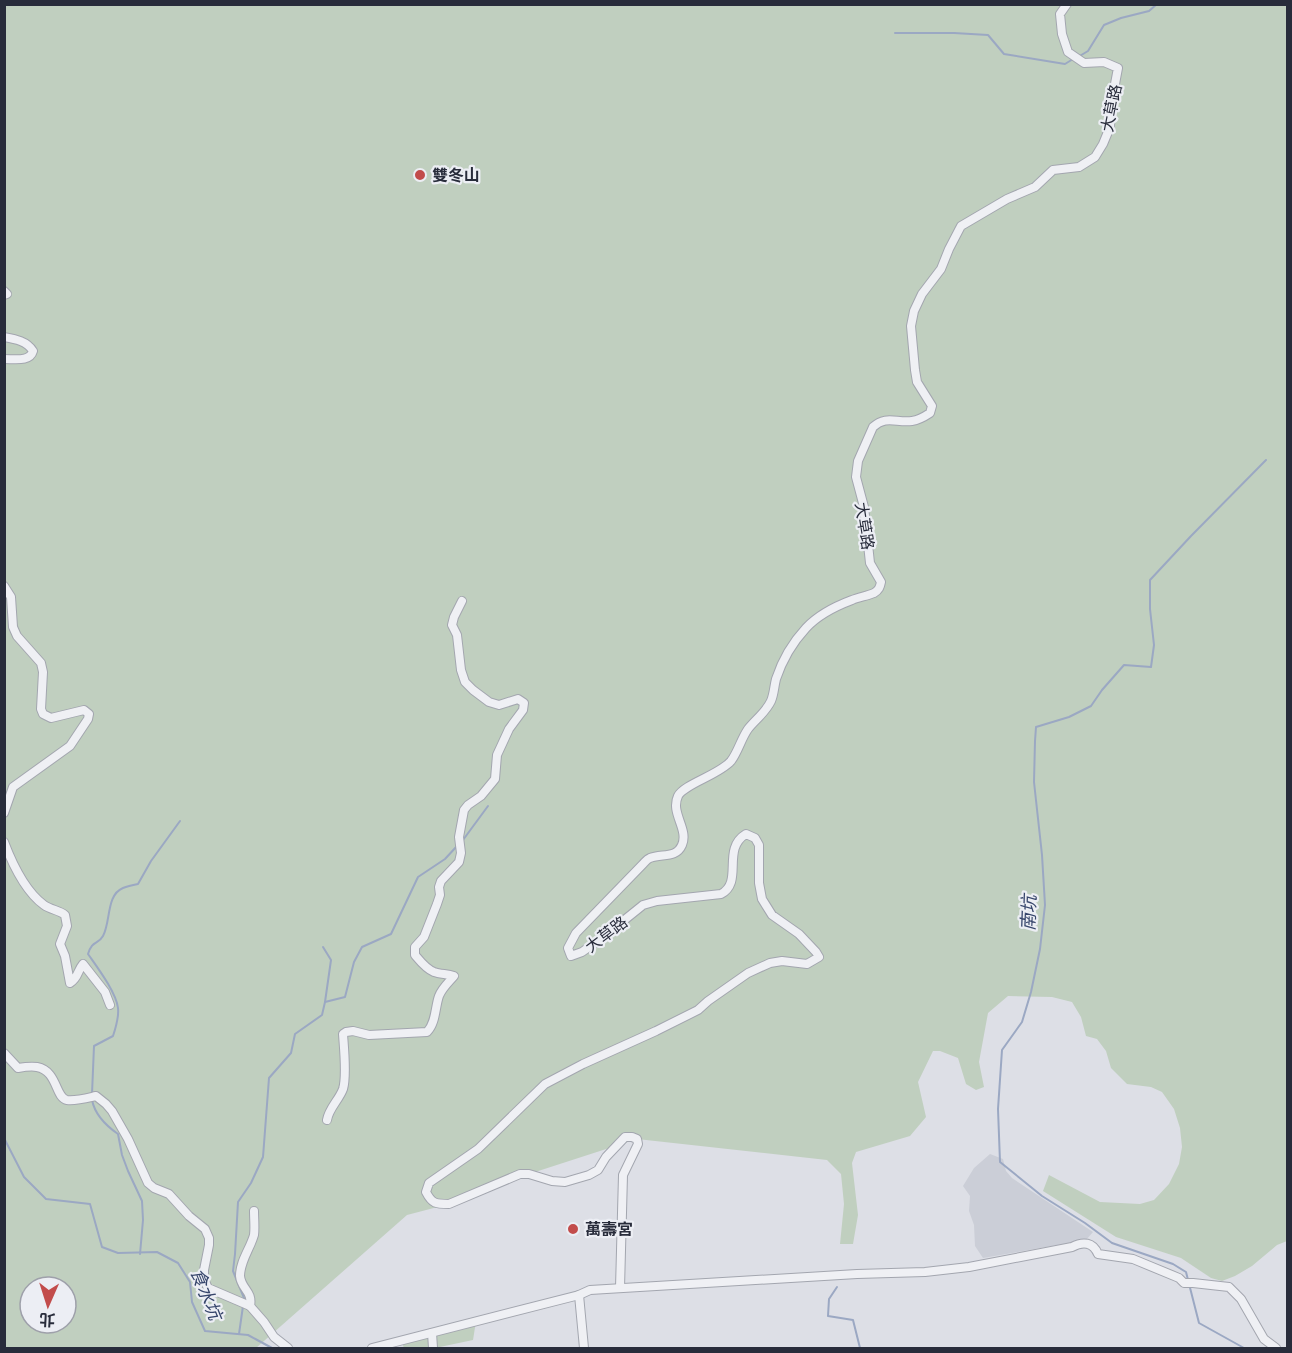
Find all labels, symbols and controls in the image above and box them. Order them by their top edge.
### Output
street label: 大草路 [1098,83,1124,133]
place label: 雙冬山 [432,166,480,184]
marker: 雙冬山 [413,168,427,182]
street label: 大草路 [852,501,878,551]
water label: 南坑 [1017,892,1039,931]
street label: 大草路 [581,912,631,956]
place label: 萬壽宮 [585,1220,633,1238]
marker: 萬壽宮 [566,1222,580,1236]
water label: 食水坑 [188,1265,227,1325]
north arrow [18,1275,78,1335]
text: 北 [39,1311,56,1329]

